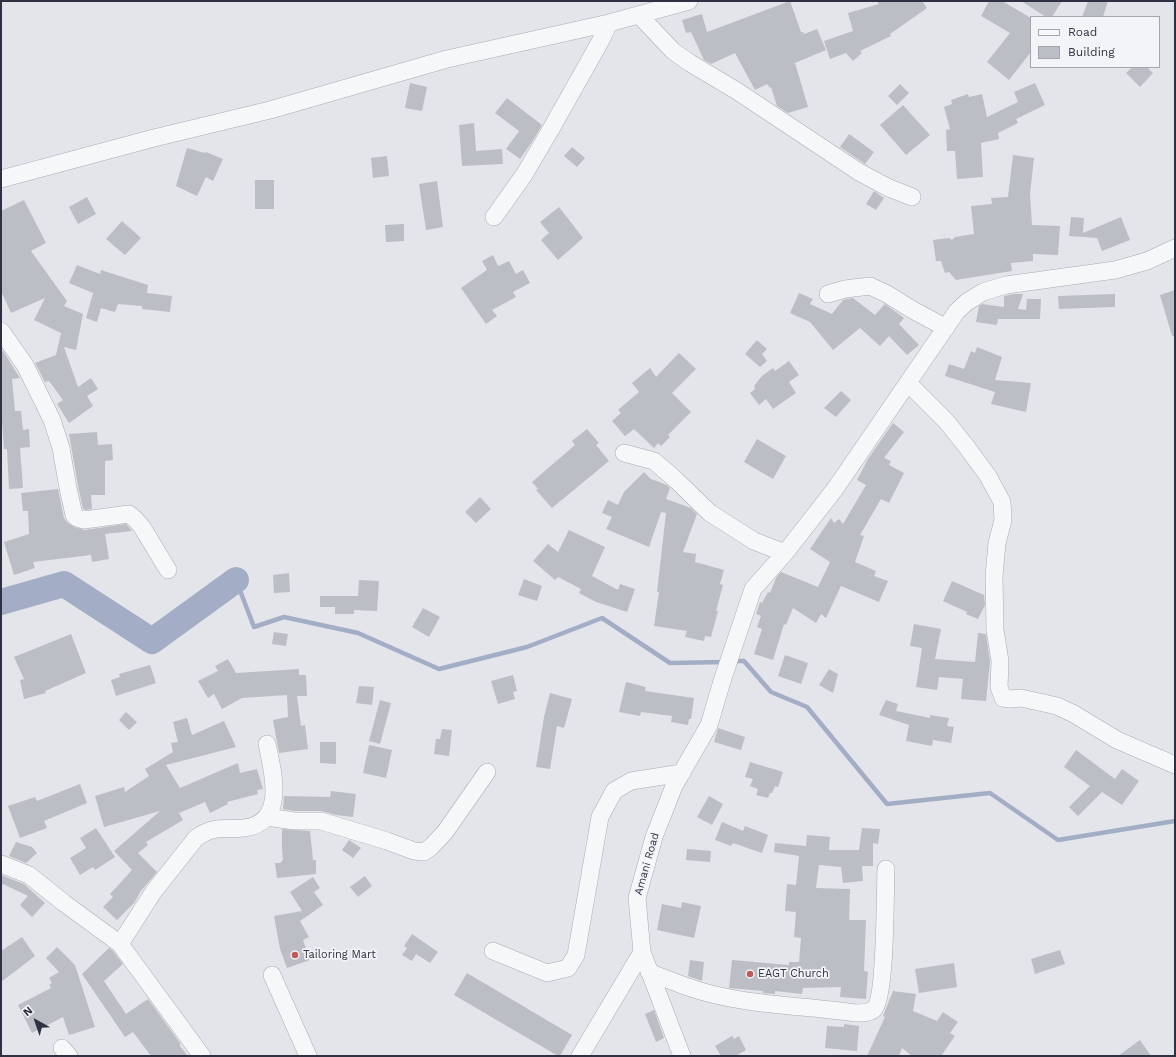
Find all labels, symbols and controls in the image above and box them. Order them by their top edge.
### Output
legend [1030,16,1160,68]
text: Road [1068,25,1097,39]
text: Building [1068,45,1115,59]
street label: Amani Road [632,831,662,897]
place label: Tailoring Mart [303,948,376,962]
marker: Tailoring Mart [290,950,300,960]
place label: EAGT Church [758,967,829,981]
marker: EAGT Church [745,969,755,979]
north arrow [16,1001,56,1041]
text: N [21,1004,35,1019]

